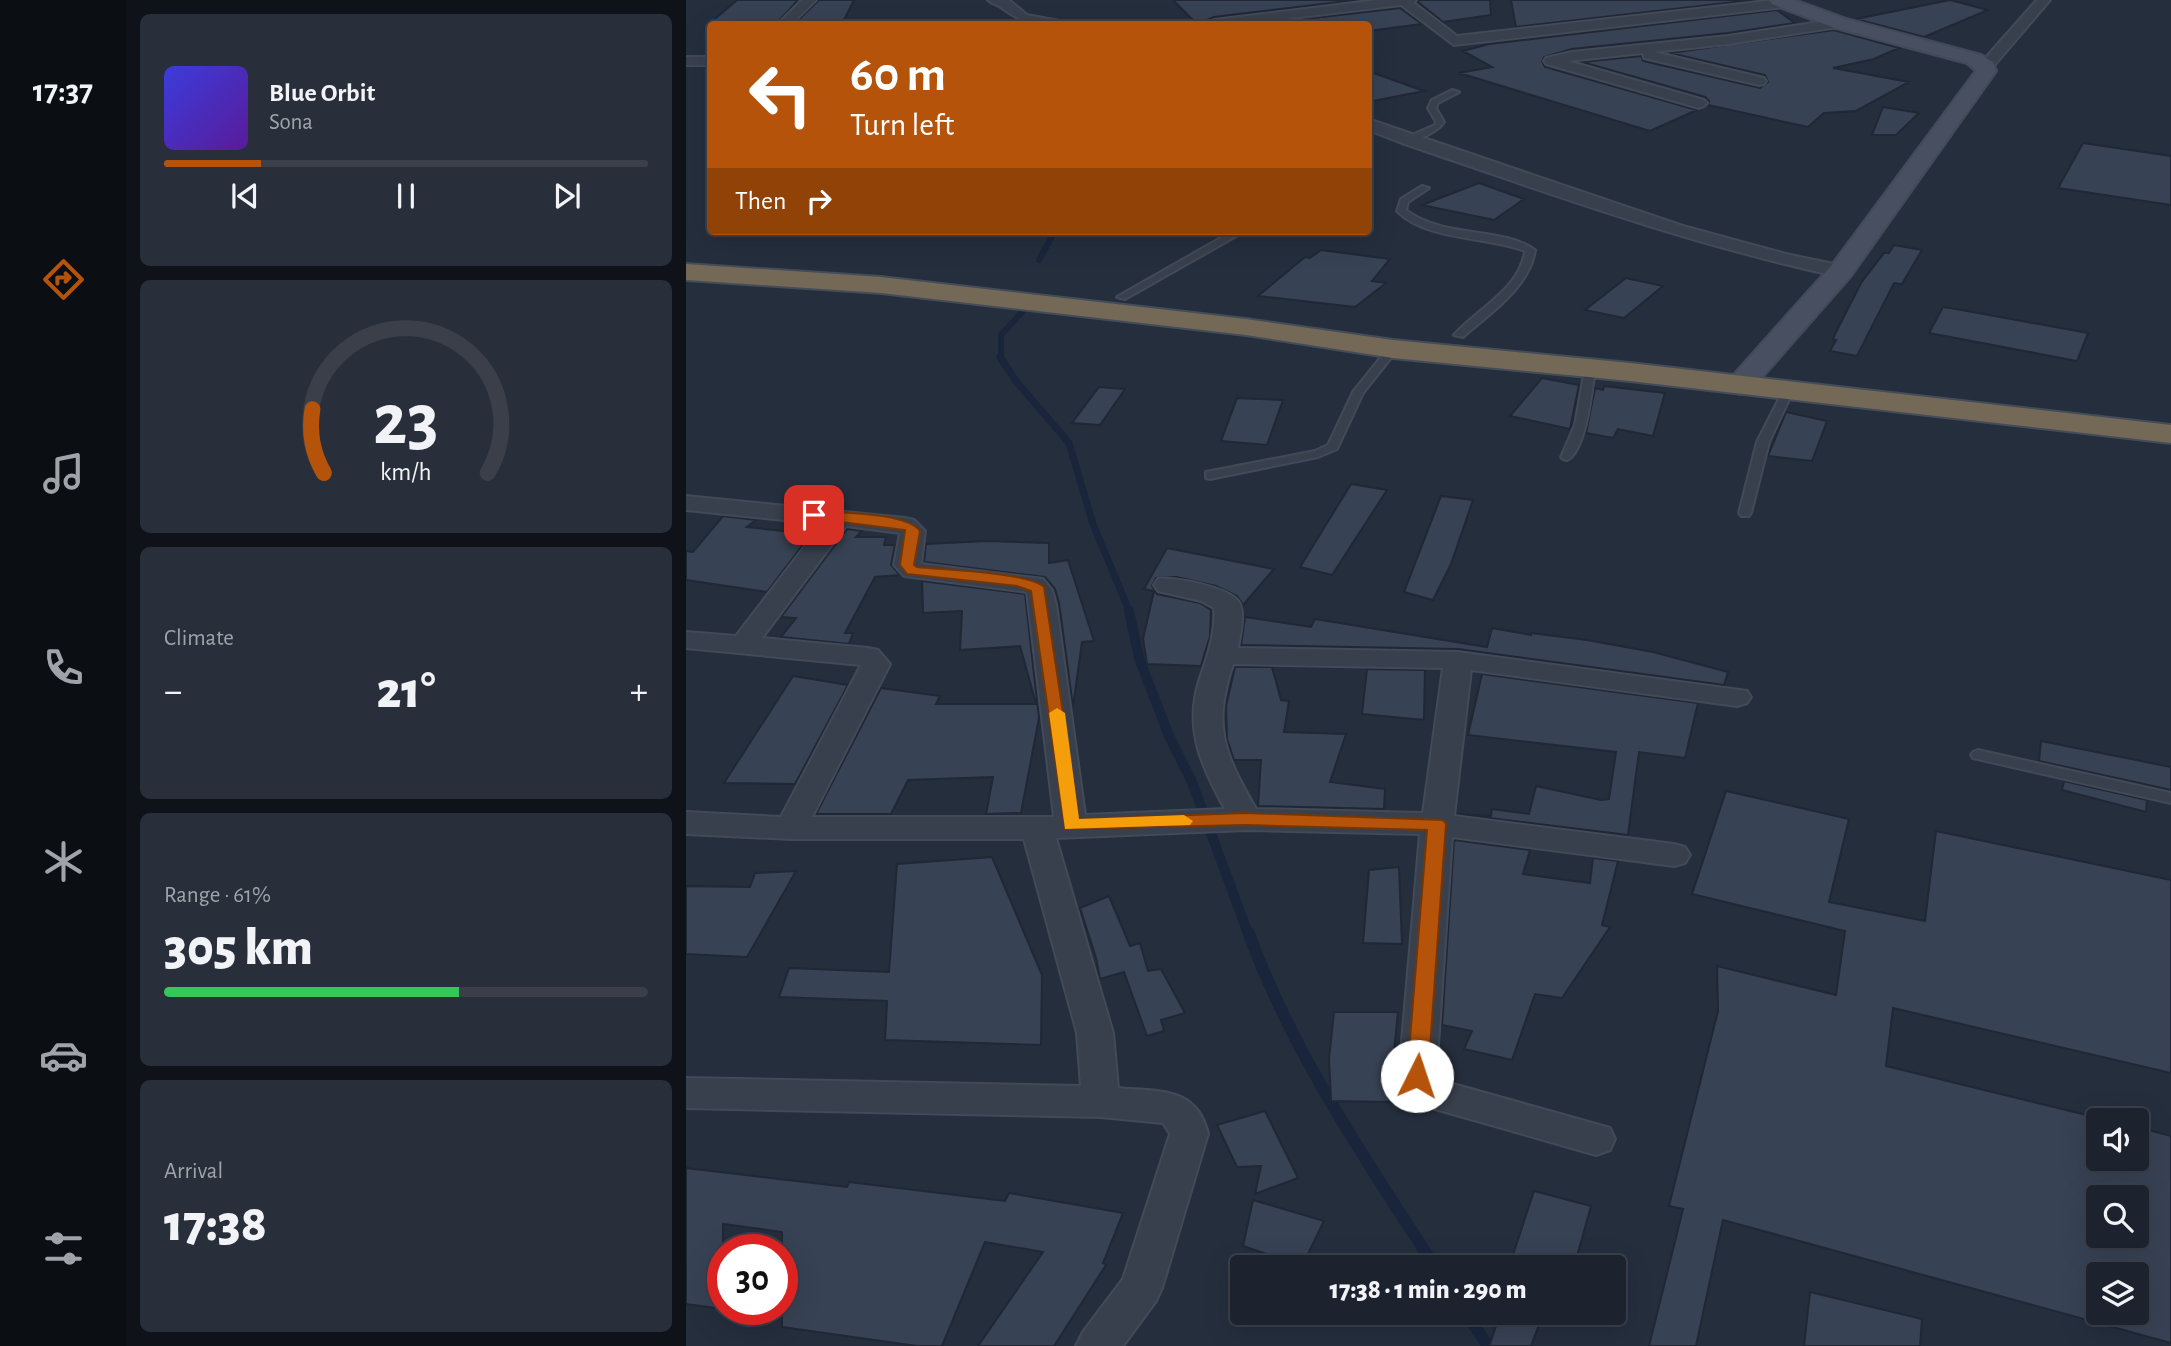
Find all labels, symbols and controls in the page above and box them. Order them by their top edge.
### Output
icon: left [735,49,826,140]
text: 60 m [850,51,946,100]
text: 17:37 [33,75,93,107]
text: Blue Orbit [269,80,375,106]
text: Turn left [850,109,954,141]
text: Sona [269,111,313,134]
icon: previous [226,177,264,215]
icon: pause [387,177,425,215]
icon: next [548,177,586,215]
icon: right [800,182,838,220]
text: Then [735,188,786,214]
icon: directions [39,255,88,304]
text: 23 [373,385,439,458]
icon: music [39,449,88,498]
text: km/h [380,459,432,484]
pin [784,485,844,545]
icon: arrive [795,496,833,534]
text: Climate [164,627,234,650]
icon: phone [39,643,88,692]
text: 21° [376,665,436,717]
text: − [164,673,182,711]
text: + [630,673,648,711]
icon: climate [39,837,88,886]
text: Range · 61% [164,884,271,907]
text: 305 km [164,922,313,974]
icon: car [39,1031,88,1080]
position arrow [1380,1039,1454,1113]
map controls [2086,1108,2149,1325]
button: sound [2086,1108,2149,1171]
text: Arrival [164,1160,223,1183]
button: search [2086,1185,2149,1248]
text: 17:38 [164,1198,267,1250]
icon: filters [39,1224,88,1273]
speed limit sign: 30 [707,1234,798,1325]
button: layers [2086,1262,2149,1325]
text: 17:38 · 1 min · 290 m [1329,1277,1527,1303]

